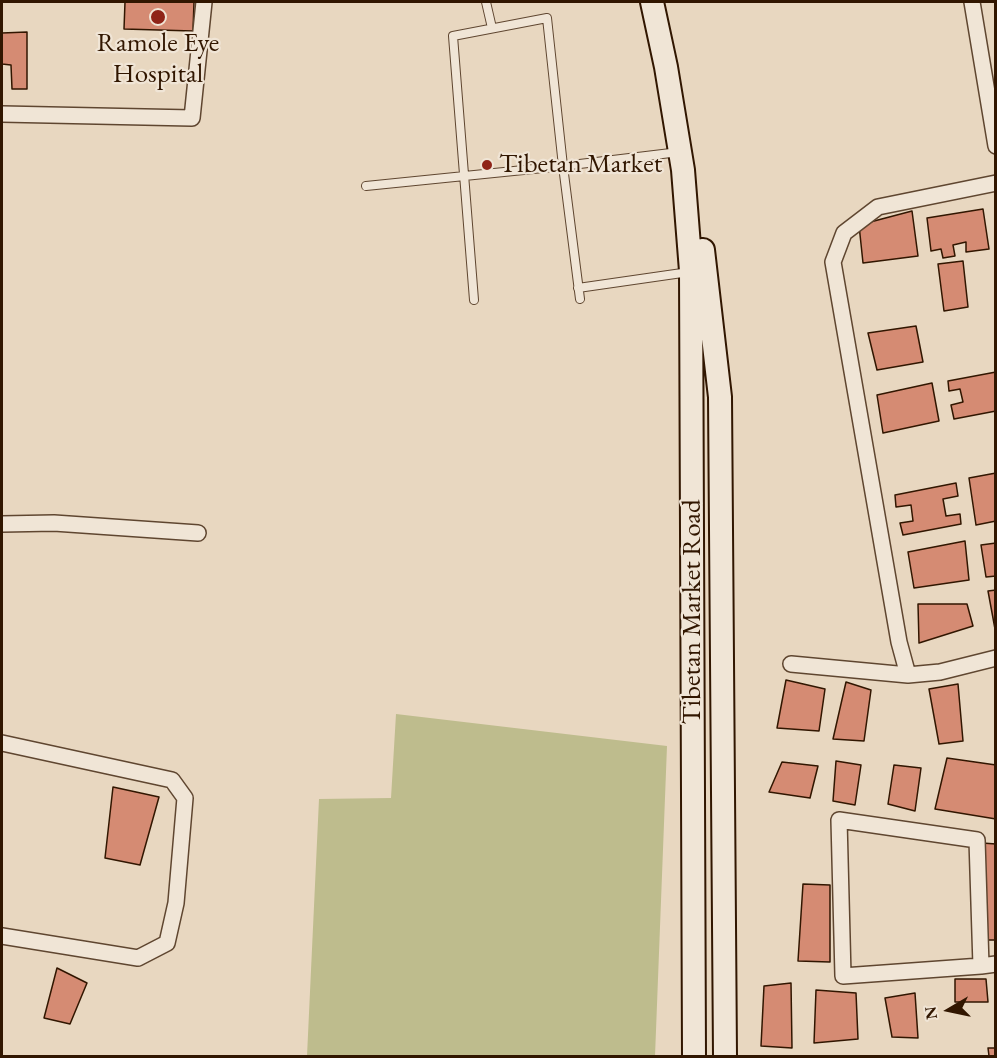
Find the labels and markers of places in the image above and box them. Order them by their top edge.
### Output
marker: Ramole Eye Hospital [149,8,167,26]
place label: Ramole Eye Hospital [97,28,219,91]
place label: Tibetan Market [499,149,662,181]
marker: Tibetan Market [480,158,494,172]

